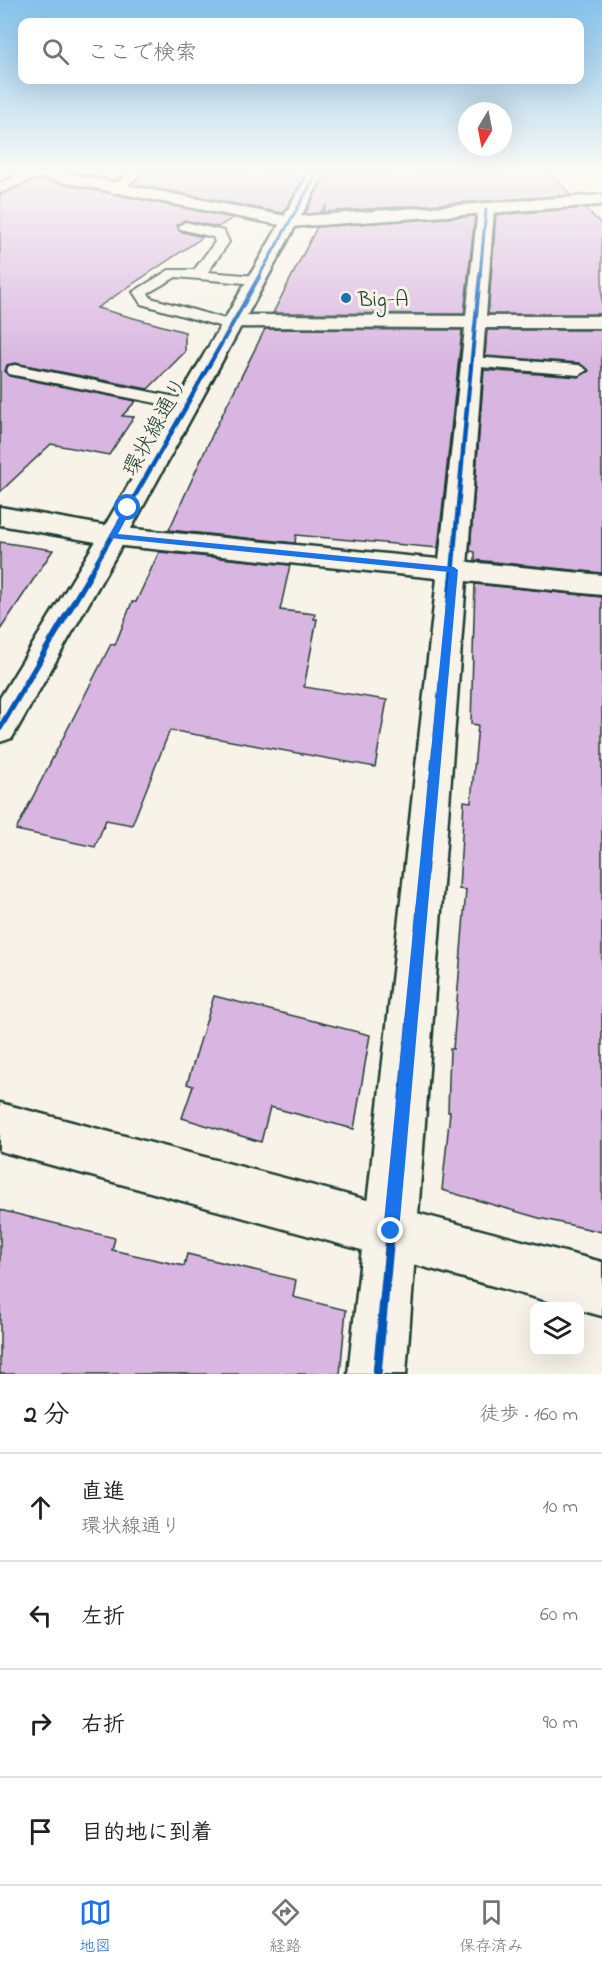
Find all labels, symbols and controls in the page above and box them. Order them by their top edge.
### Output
search box [18,18,584,84]
icon: search [39,35,72,68]
text: ここで検索 [87,38,197,70]
north arrow [458,102,512,156]
place label: Big-A [357,285,408,318]
marker: Big-A [339,291,353,305]
street label: 環状線通り [116,372,197,483]
route start [114,494,140,520]
route end [377,1217,403,1243]
map controls [530,1302,584,1356]
button: layers [530,1302,584,1356]
text: 2 分 [24,1397,69,1435]
text: 徒歩 · 160 m [479,1401,578,1430]
text: 直進 [81,1477,125,1509]
icon: ahead [24,1491,57,1524]
text: 10 m [542,1493,578,1522]
text: 環状線通り [81,1513,181,1542]
icon: left [24,1599,57,1632]
text: 60 m [540,1601,578,1630]
text: 左折 [81,1602,125,1634]
icon: right [24,1707,57,1740]
text: 90 m [543,1709,578,1738]
text: 右折 [81,1710,125,1742]
icon: arrive [24,1815,57,1848]
text: 目的地に到着 [81,1818,213,1850]
tab: 地図 [79,1896,112,1959]
tab: 経路 [269,1896,302,1959]
tab: 保存済み [459,1896,523,1959]

